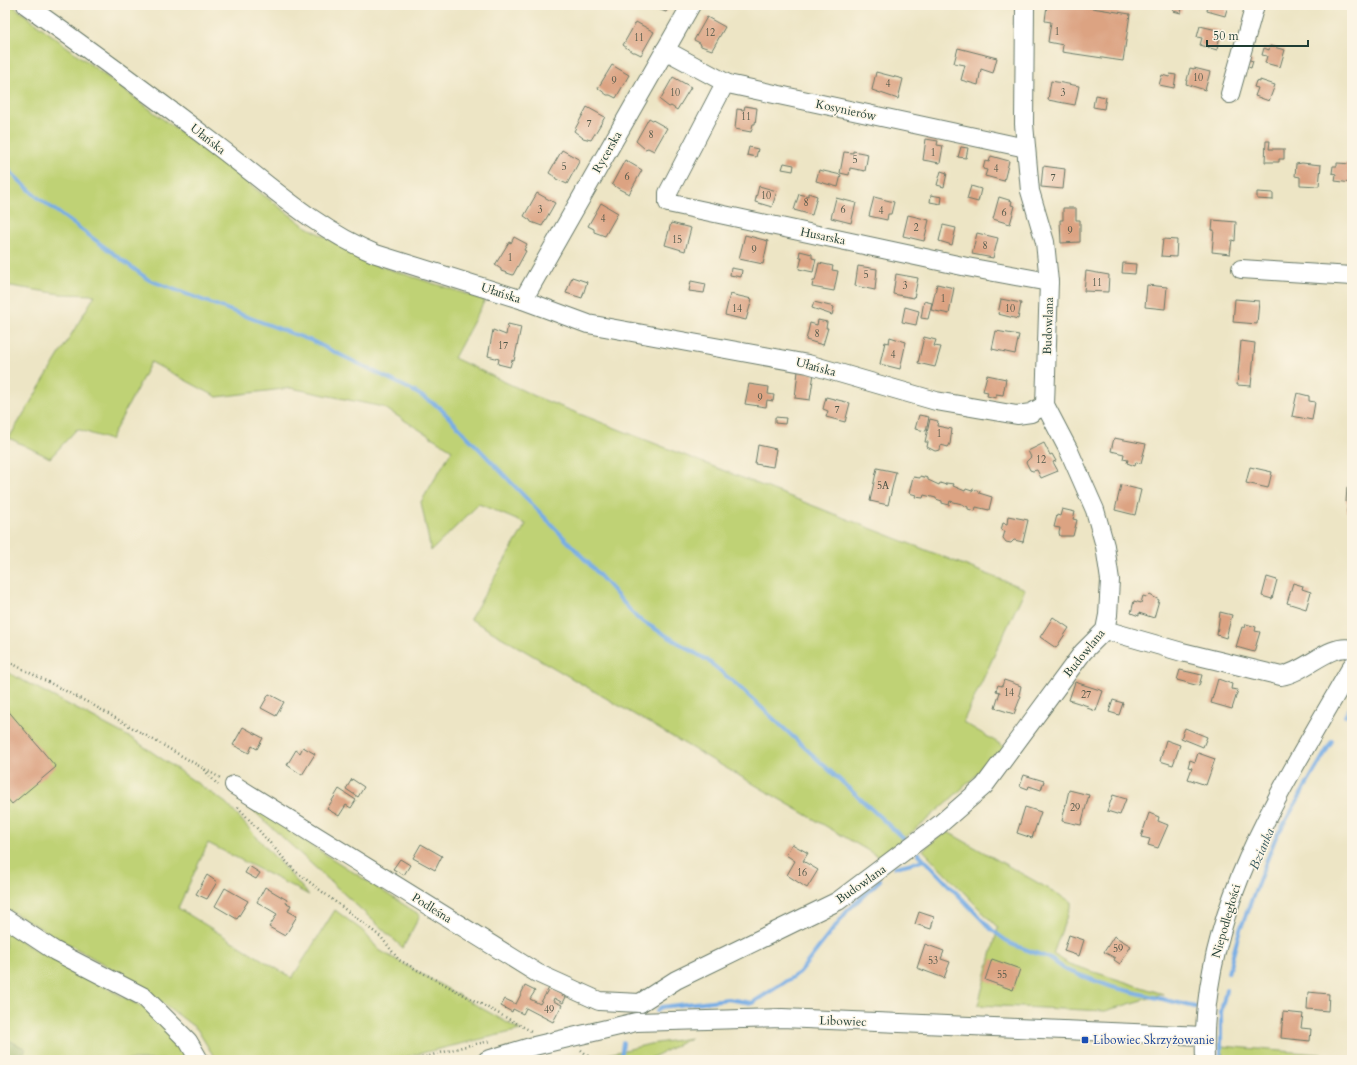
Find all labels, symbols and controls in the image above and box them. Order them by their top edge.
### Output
scale bar [1207,22,1308,48]
house number: 1 [1054,25,1060,39]
house number: 12 [705,26,715,40]
text: 50 m [1213,28,1240,44]
house number: 11 [634,31,644,45]
house number: 10 [1193,71,1203,85]
house number: 9 [611,74,617,88]
house number: 4 [885,77,891,91]
house number: 10 [670,86,680,100]
house number: 3 [1060,86,1066,100]
street label: Kosynierów [814,96,878,124]
house number: 11 [741,110,751,124]
house number: 7 [586,117,592,131]
street label: Ułańska [187,120,230,158]
street label: Rycerska [589,128,626,176]
house number: 8 [648,128,654,142]
house number: 1 [930,146,936,160]
house number: 5 [852,153,858,167]
house number: 5 [561,160,567,174]
house number: 4 [993,162,999,176]
house number: 6 [624,170,630,184]
house number: 7 [1050,171,1056,185]
house number: 10 [761,189,771,203]
house number: 8 [803,196,809,210]
house number: 3 [537,203,543,217]
house number: 6 [840,203,846,217]
house number: 4 [878,204,884,218]
house number: 6 [1001,206,1007,220]
house number: 4 [600,212,606,226]
house number: 2 [913,221,919,235]
street label: Husarska [799,223,848,249]
house number: 9 [1067,224,1073,238]
house number: 15 [672,233,682,247]
house number: 8 [982,239,988,253]
house number: 9 [751,243,757,257]
house number: 1 [507,251,513,265]
house number: 5 [863,268,869,282]
house number: 11 [1092,276,1102,290]
street label: Ułańska [479,279,524,307]
house number: 3 [902,279,908,293]
house number: 1 [940,292,946,306]
street label: Budowlana [1039,296,1057,355]
house number: 14 [732,302,742,316]
house number: 10 [1005,302,1015,316]
house number: 8 [814,327,820,341]
house number: 17 [498,339,508,353]
house number: 4 [890,348,896,362]
street label: Ułańska [794,354,839,380]
house number: 9 [757,391,763,405]
house number: 7 [834,403,840,417]
house number: 1 [936,427,942,441]
house number: 12 [1036,453,1046,467]
house number: 5A [877,479,890,493]
street label: Budowlana [1060,625,1109,680]
house number: 14 [1004,686,1014,700]
house number: 27 [1081,688,1091,702]
house number: 29 [1070,801,1080,815]
water label: Bzianka [1245,825,1279,873]
street label: Budowlana [833,860,890,907]
house number: 16 [797,866,807,880]
street label: Niepodległości [1208,882,1244,960]
street label: Podleśna [409,889,456,927]
house number: 59 [1113,942,1123,956]
house number: 53 [928,954,938,968]
house number: 55 [997,968,1007,982]
house number: 49 [544,1003,554,1017]
street label: Libowiec [819,1012,868,1030]
place label: Libowiec Skrzyżowanie [1093,1032,1215,1048]
marker: Libowiec Skrzyżowanie [1080,1035,1090,1045]

